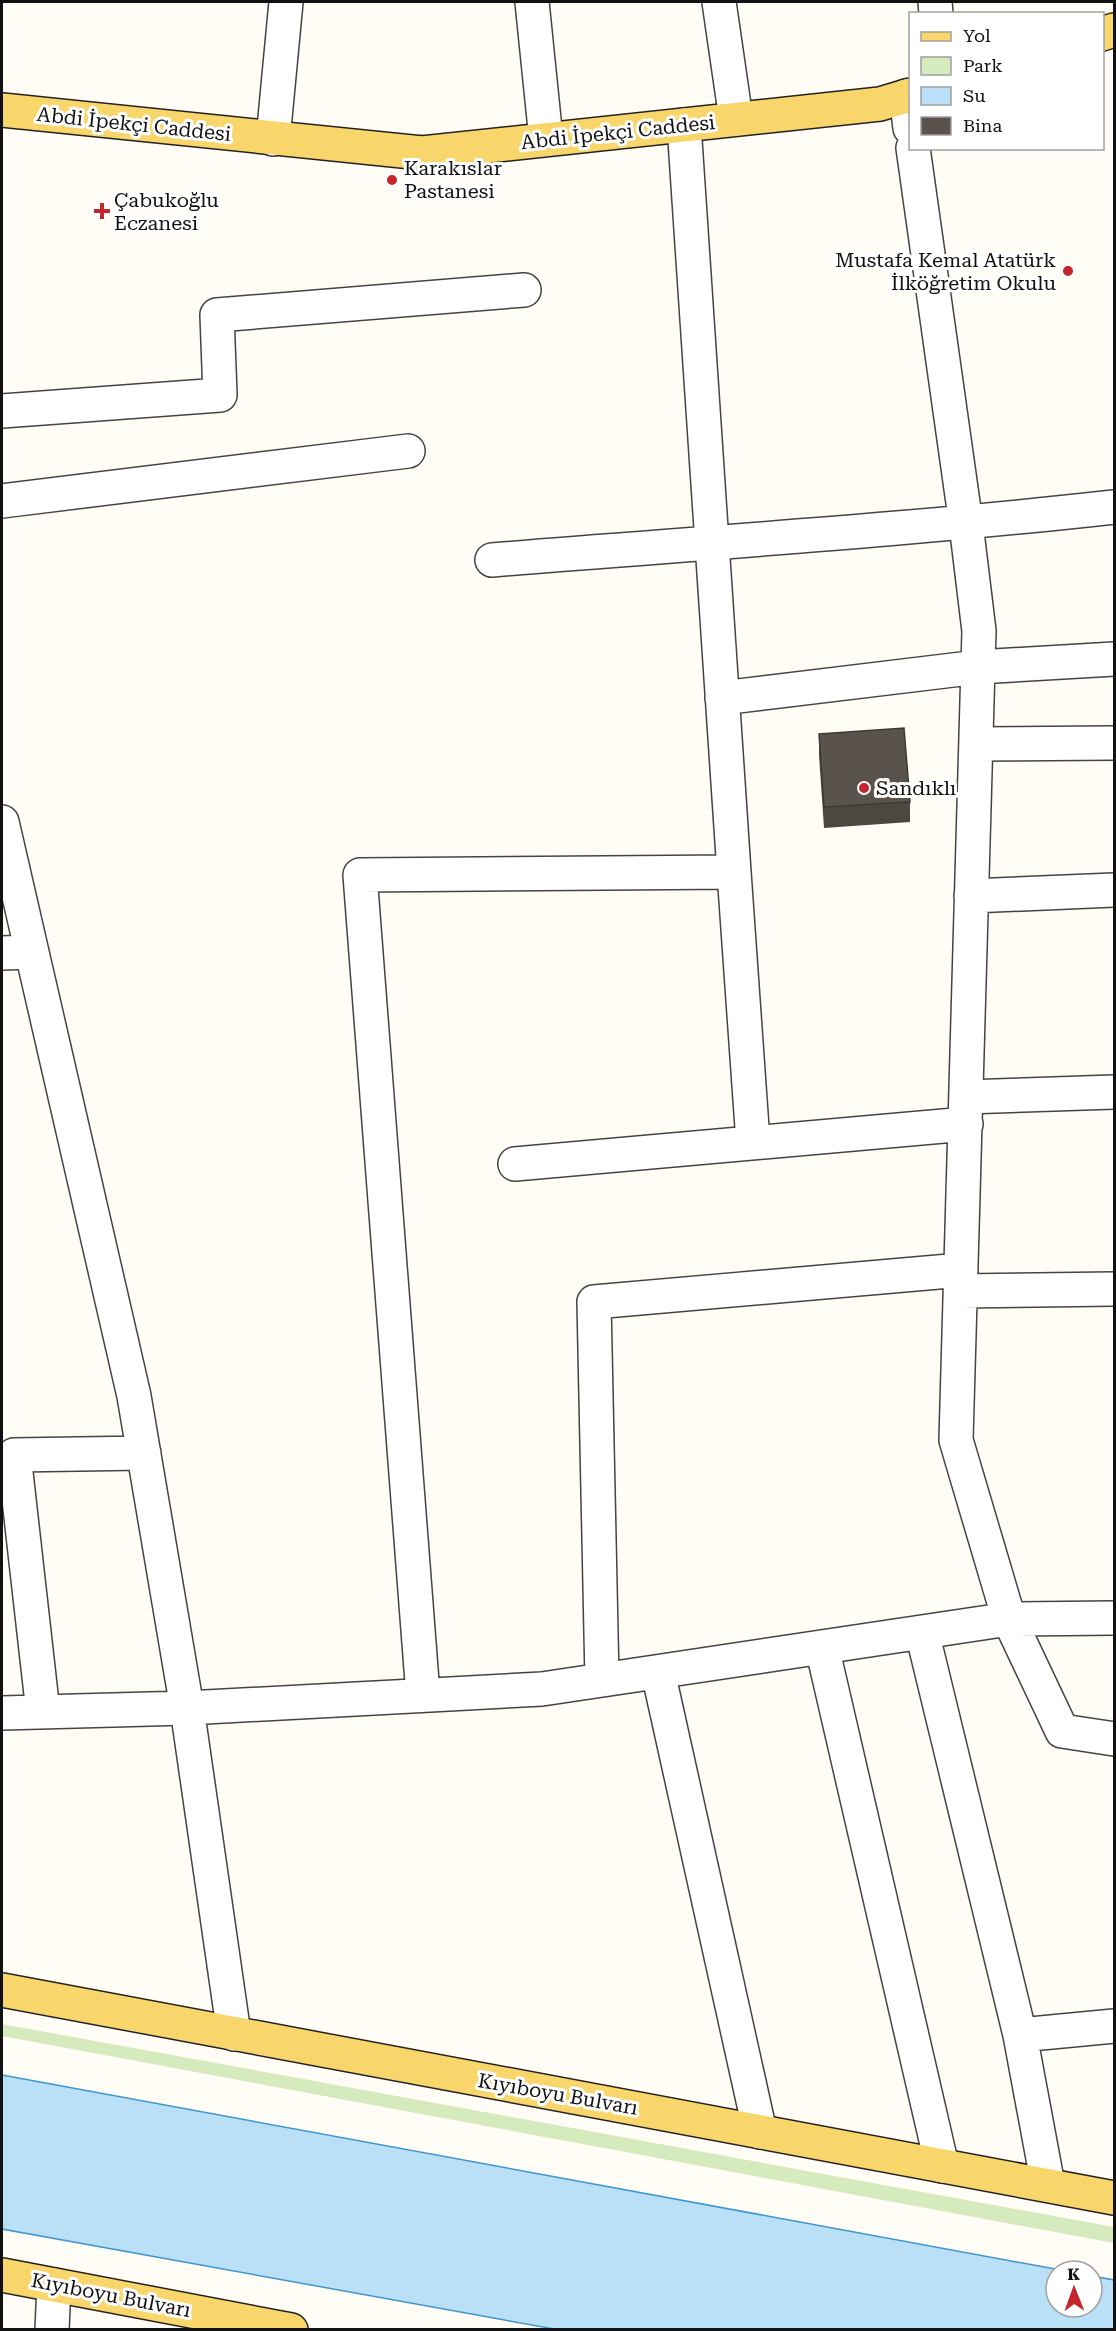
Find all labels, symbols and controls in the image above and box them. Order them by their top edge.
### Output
legend [909,12,1104,150]
text: Yol [963,25,991,46]
text: Park [963,55,1003,76]
text: Su [963,85,985,106]
street label: Abdi İpekçi Caddesi [36,102,232,146]
street label: Abdi İpekçi Caddesi [520,110,716,154]
text: Bina [963,115,1002,136]
place label: Karakıslar Pastanesi [404,156,502,203]
marker: Karakıslar Pastanesi [385,173,399,187]
place label: Çabukoğlu Eczanesi [114,188,219,235]
marker: Çabukoğlu Eczanesi [95,204,109,218]
place label: Mustafa Kemal Atatürk İlköğretim Okulu [835,248,1057,295]
marker: Mustafa Kemal Atatürk İlköğretim Okulu [1061,264,1075,278]
place label: Sandıklı [876,776,956,800]
marker: Sandıklı [857,781,871,795]
street label: Kıyıboyu Bulvarı [476,2068,640,2120]
north arrow [1044,2259,1104,2319]
text: K [1067,2265,1081,2284]
street label: Kıyıboyu Bulvarı [29,2268,193,2322]

